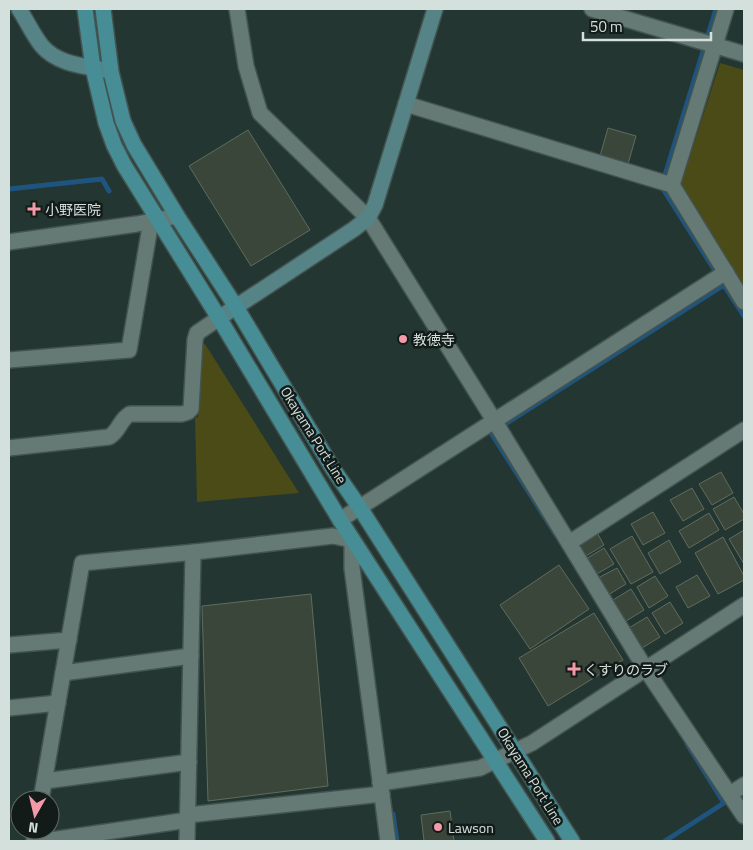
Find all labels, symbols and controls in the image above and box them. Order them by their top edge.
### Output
scale bar [583,10,710,42]
text: 50 m [590,15,623,38]
place label: 小野医院 [45,199,101,220]
marker: 小野医院 [27,202,41,216]
place label: 教徳寺 [413,329,455,350]
marker: 教徳寺 [397,333,409,345]
street label: Okayama Port Line [276,382,352,488]
place label: くすりのラブ [584,659,668,680]
marker: くすりのラブ [568,663,580,675]
street label: Okayama Port Line [493,723,569,829]
north arrow [10,790,60,840]
text: N [27,817,39,839]
place label: Lawson [448,817,494,838]
marker: Lawson [432,821,444,833]

